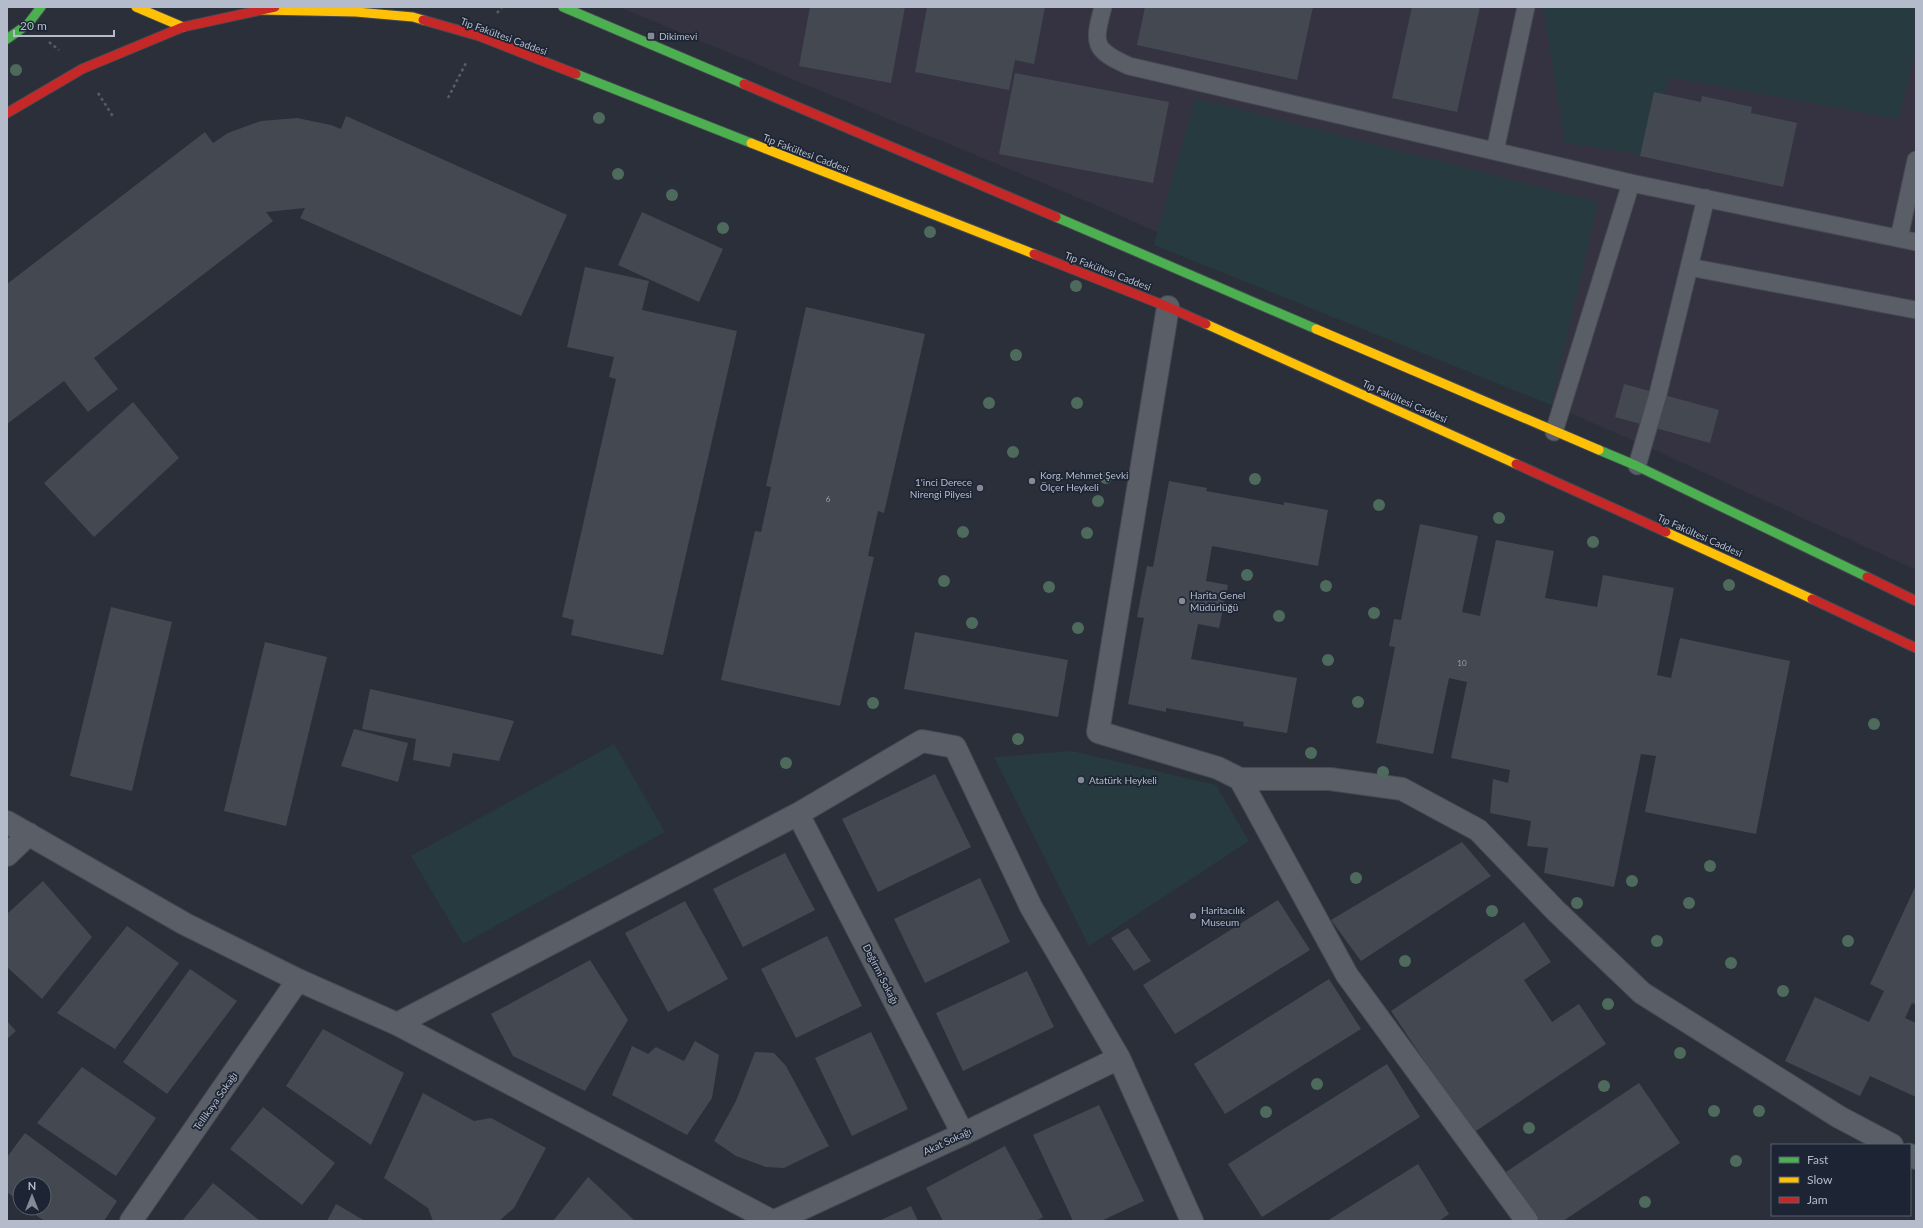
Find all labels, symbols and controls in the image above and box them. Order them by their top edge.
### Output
scale bar [14,12,114,38]
street label: Tıp Fakültesi Caddesi [459,15,549,57]
text: 20 m [20,18,47,33]
place label: Dikimevi [659,30,697,42]
marker: Dikimevi [646,31,656,41]
street label: Tıp Fakültesi Caddesi [761,131,851,175]
street label: Tıp Fakültesi Caddesi [1063,249,1153,293]
street label: Tıp Fakültesi Caddesi [1361,377,1449,425]
place label: Korg. Mehmet Şevki Ölçer Heykeli [1040,469,1128,493]
place label: 1'inci Derece Nirengi Pilyesi [910,476,972,500]
marker: Korg. Mehmet Şevki Ölçer Heykeli [1027,476,1037,486]
marker: 1'inci Derece Nirengi Pilyesi [975,483,985,493]
house number: 6 [826,494,831,504]
street label: Tıp Fakültesi Caddesi [1656,511,1744,559]
place label: Harita Genel Müdürlüğü [1190,589,1245,613]
marker: Harita Genel Müdürlüğü [1177,596,1187,606]
house number: 10 [1457,658,1467,668]
place label: Atatürk Heykeli [1089,774,1157,786]
marker: Atatürk Heykeli [1076,775,1086,785]
place label: Haritacılık Museum [1201,904,1246,928]
marker: Haritacılık Museum [1188,911,1198,921]
street label: Değirmi Sokağı [861,942,901,1006]
street label: Tellikaya Sokağı [190,1070,240,1132]
street label: Akat Sokağı [921,1125,973,1157]
legend [1771,1144,1911,1216]
text: Fast [1807,1152,1829,1167]
text: Slow [1807,1172,1833,1187]
north arrow [12,1176,52,1216]
text: N [28,1179,36,1192]
text: Jam [1807,1192,1828,1207]

